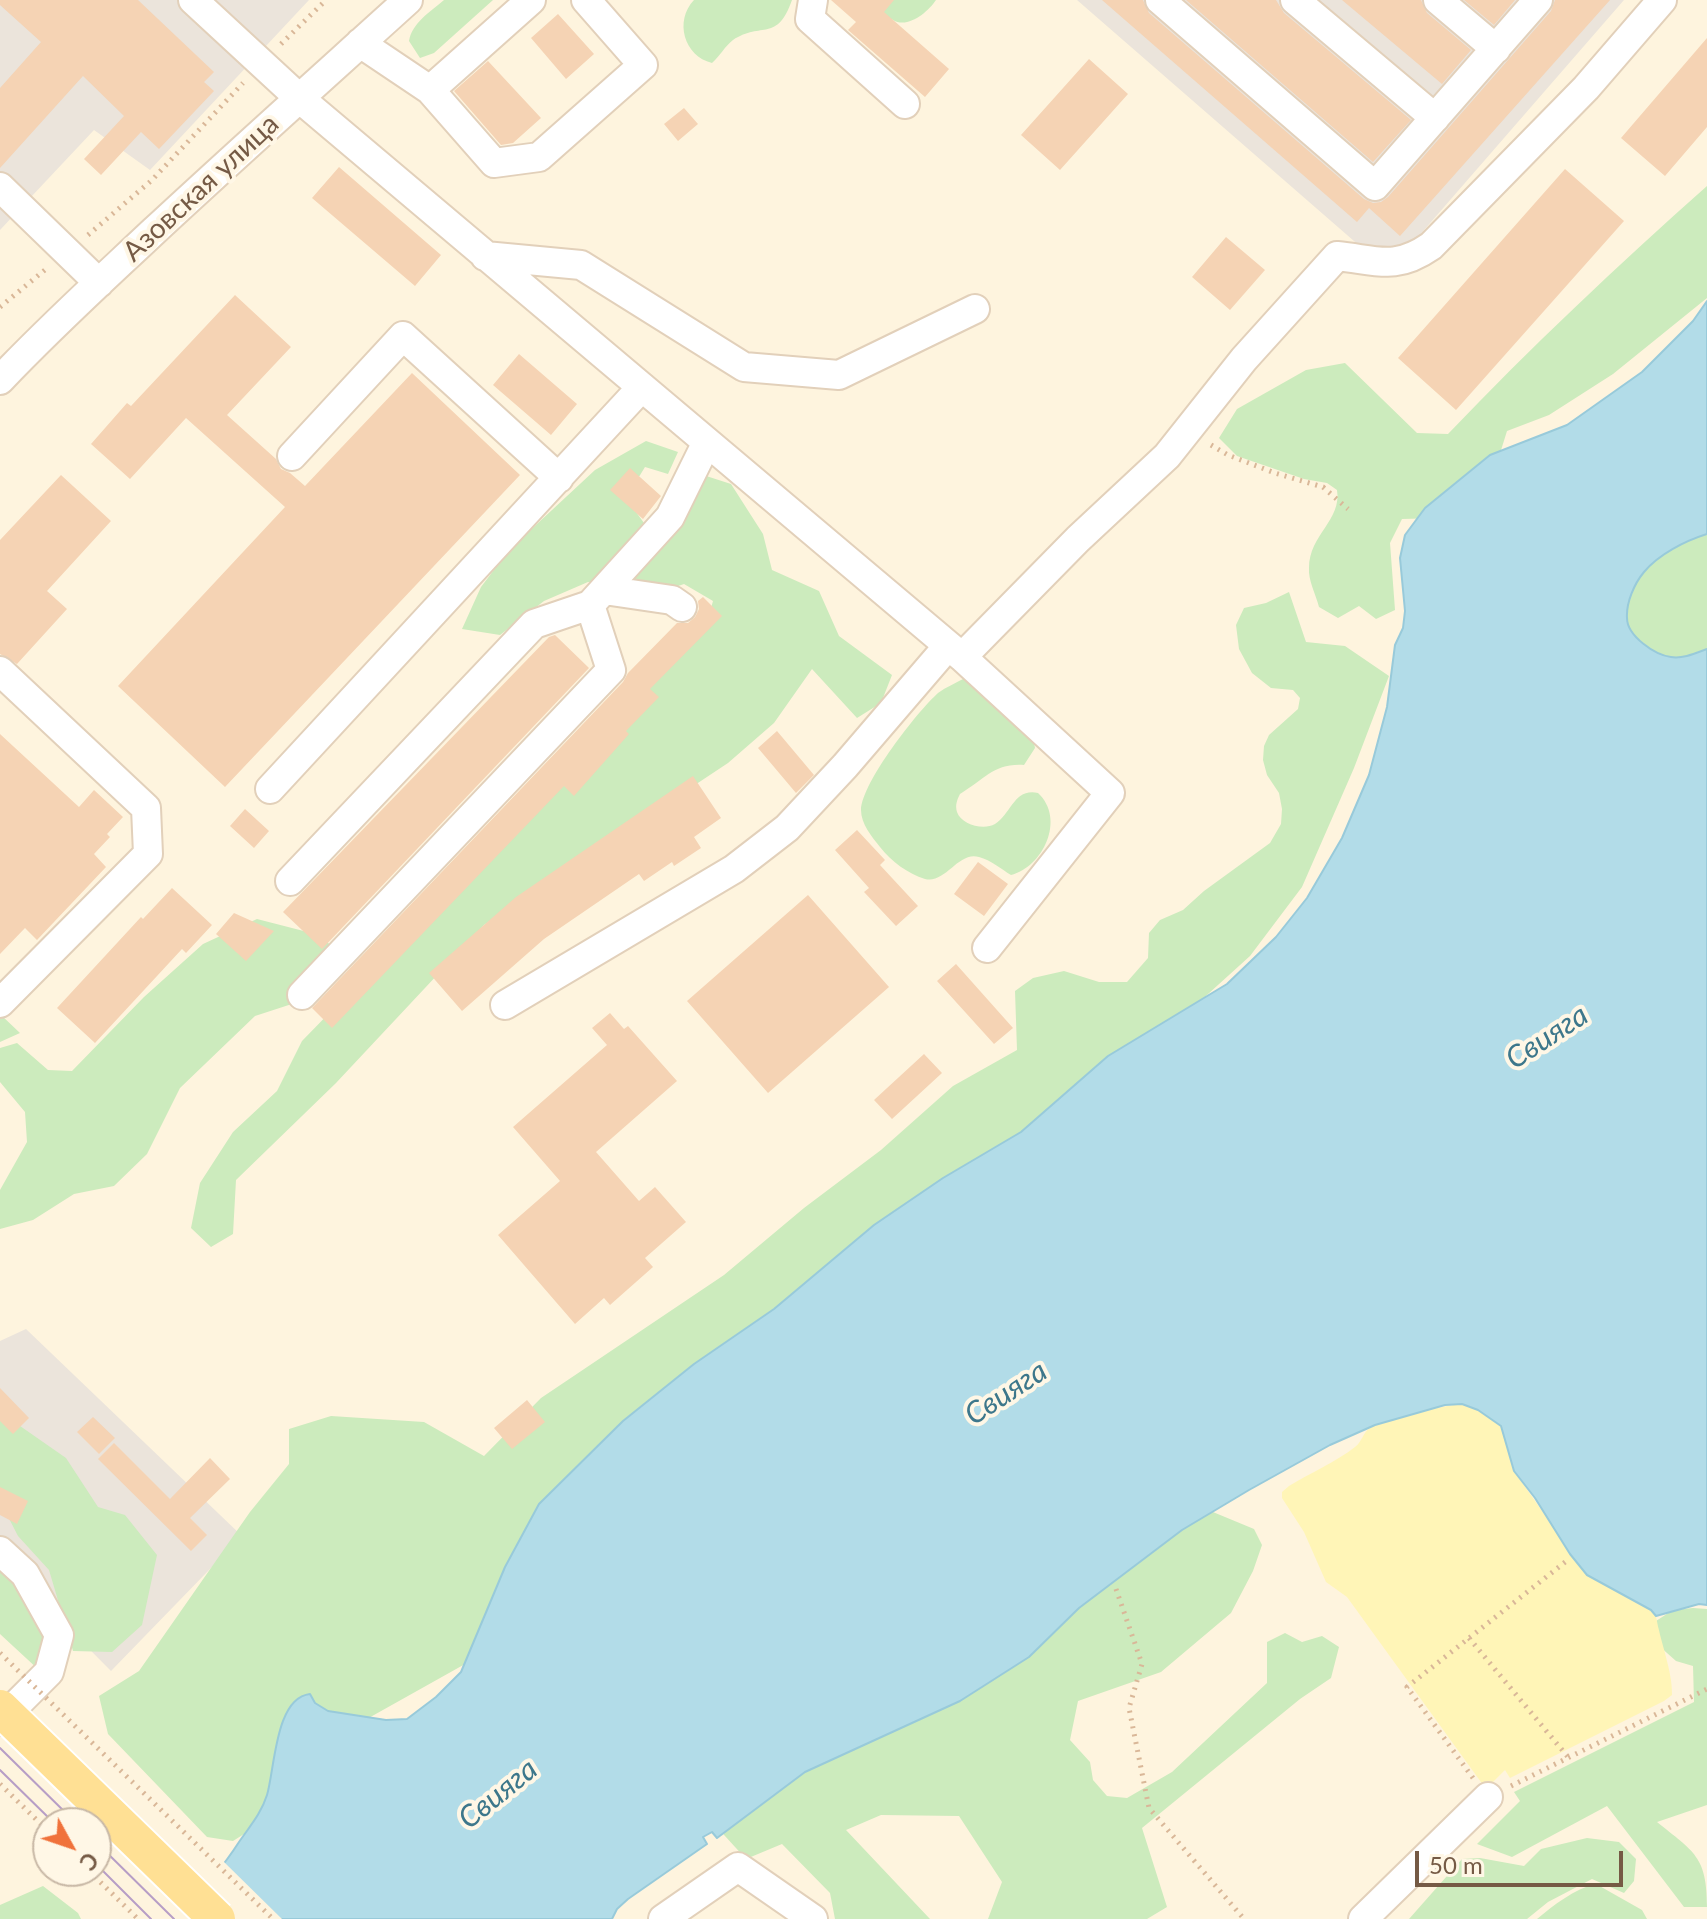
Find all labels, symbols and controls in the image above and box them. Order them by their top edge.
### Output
street label: Азовская улица [116,107,286,269]
water label: Свияга [1499,997,1595,1077]
water label: Свияга [958,1353,1054,1433]
water label: Свияга [451,1751,545,1837]
north arrow [32,1807,112,1887]
scale bar [1419,1835,1627,1885]
text: С [74,1847,104,1876]
text: 50 m [1429,1850,1483,1879]

